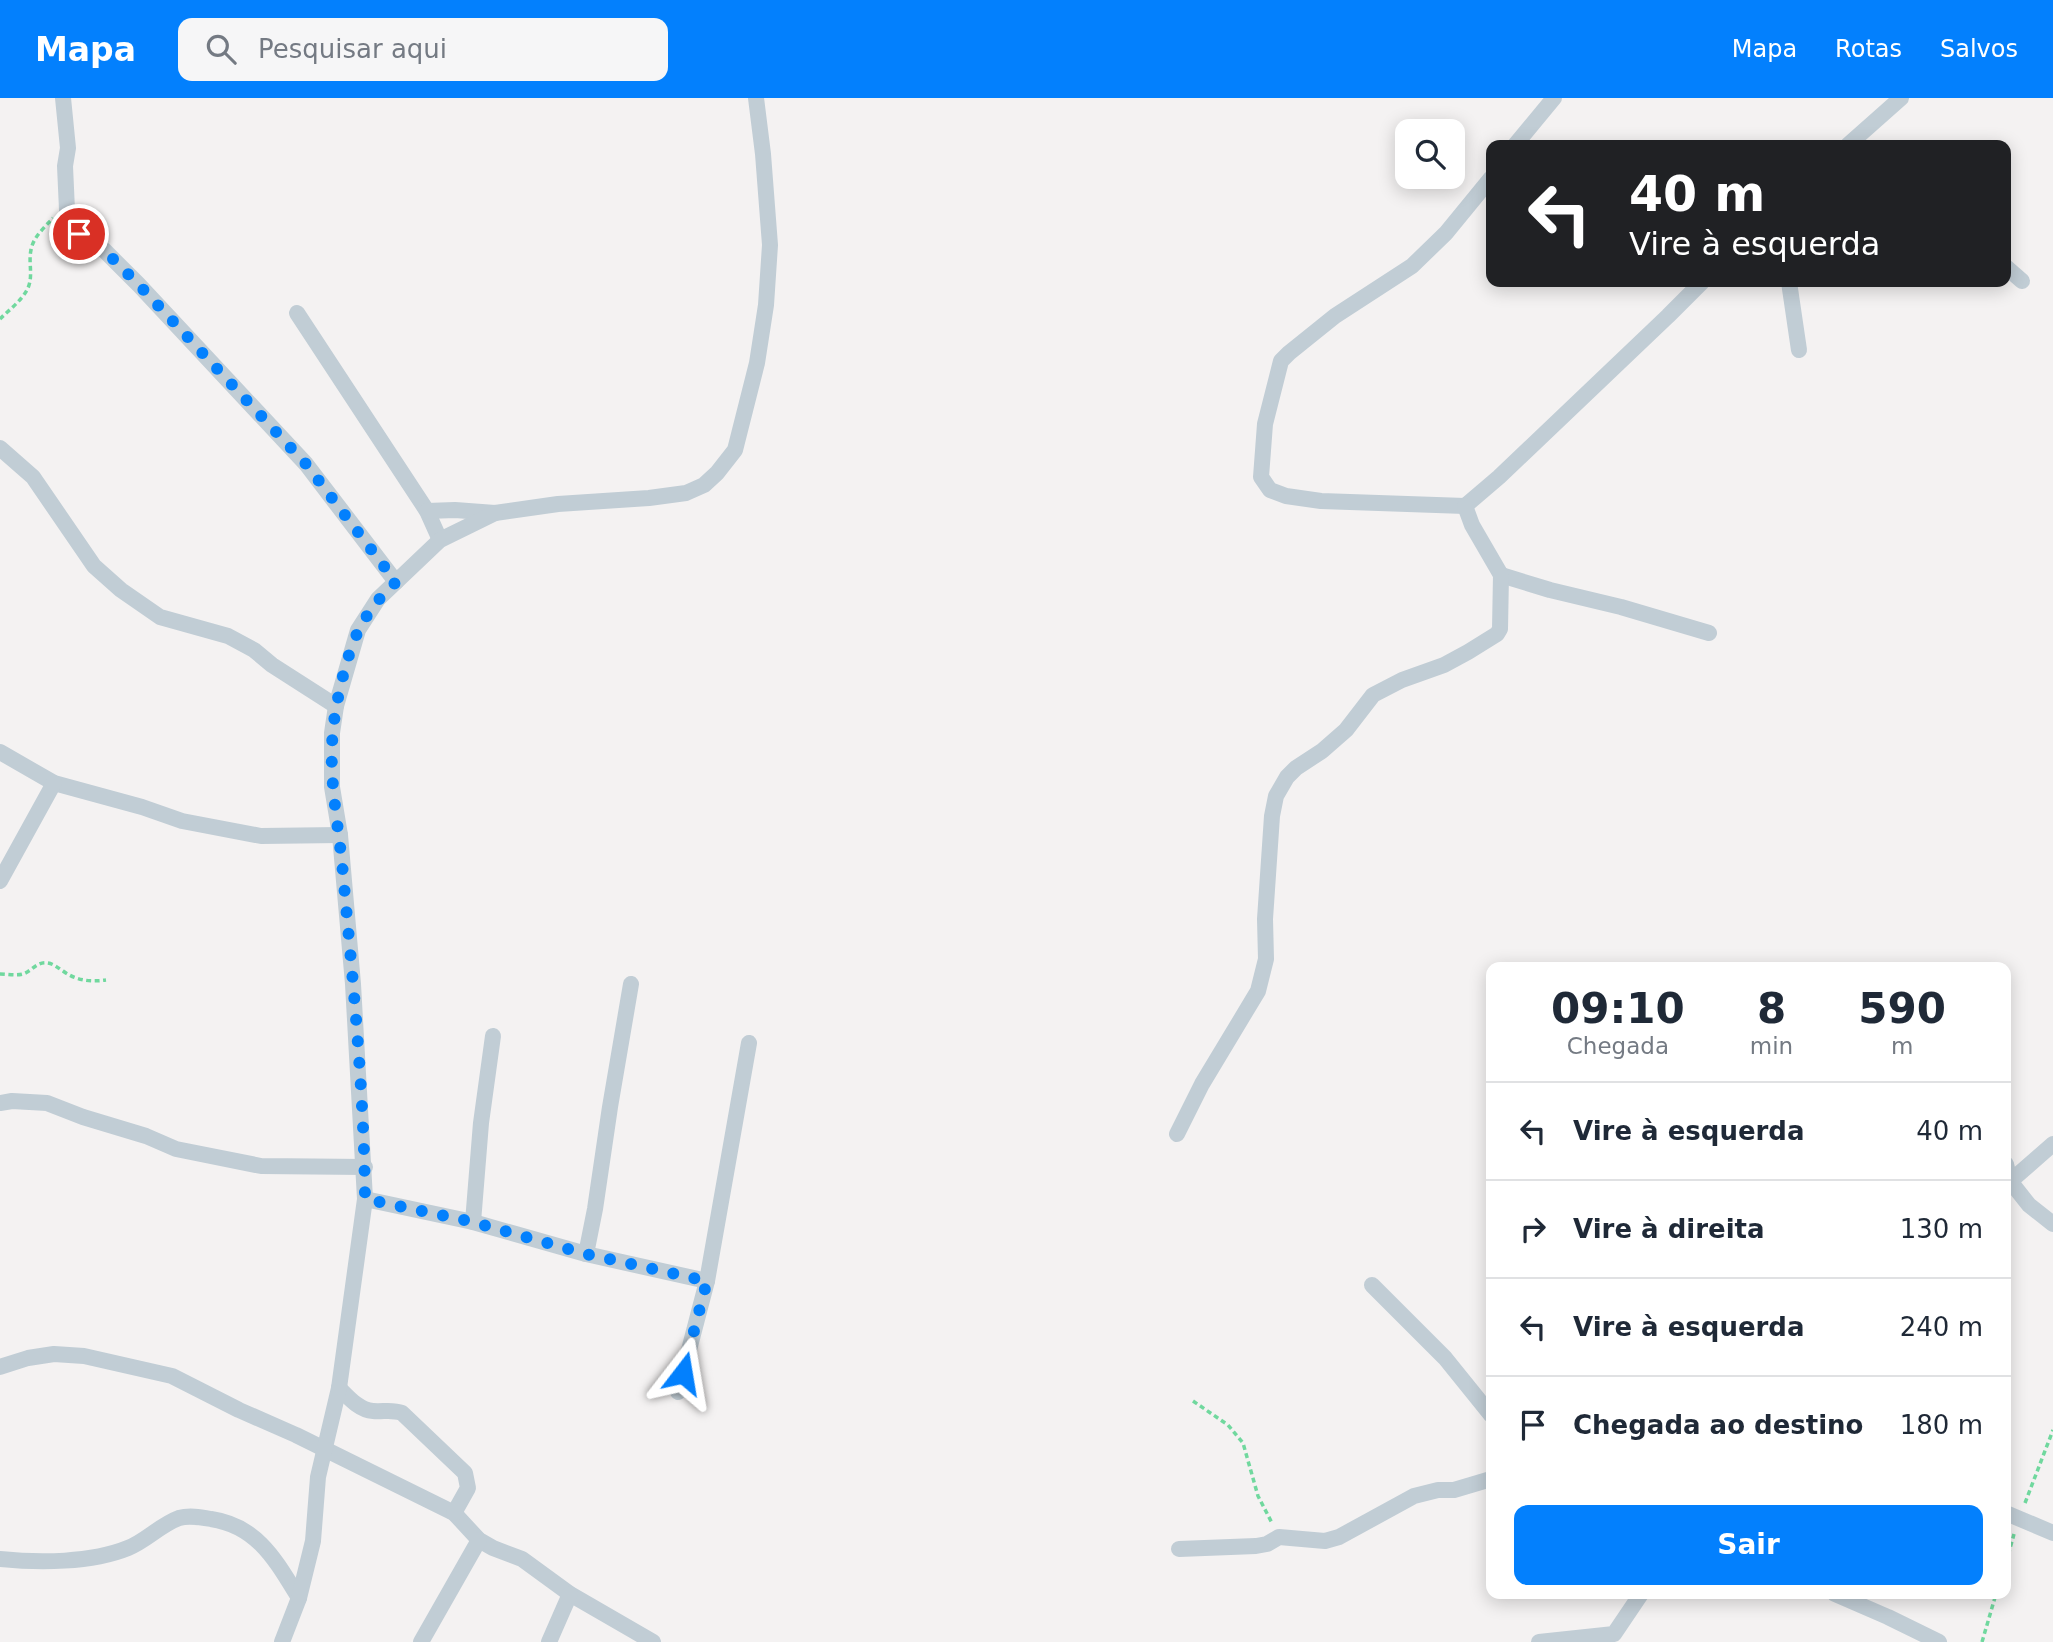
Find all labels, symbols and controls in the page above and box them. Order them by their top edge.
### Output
search box [178,18,668,81]
text: Mapa [35,30,136,69]
icon: search [202,30,240,68]
text: Pesquisar aqui [258,34,447,64]
text: Mapa [1732,35,1797,63]
text: Rotas [1835,35,1902,63]
text: Salvos [1940,35,2018,63]
map controls [1395,119,1465,189]
button: search [1395,119,1465,189]
text: 40 m [1629,166,1765,223]
icon: left [1514,168,1605,259]
pin [49,204,109,264]
icon: arrive [60,215,98,253]
text: Vire à esquerda [1629,225,1880,263]
text: 09:10 [1551,984,1685,1033]
text: 8 [1757,984,1786,1033]
text: 590 [1858,984,1946,1033]
text: Chegada [1567,1033,1669,1059]
text: min [1750,1033,1793,1059]
text: m [1891,1033,1913,1059]
icon: left [1514,1112,1552,1150]
text: Vire à esquerda [1573,1116,1805,1146]
text: 40 m [1916,1116,1983,1146]
icon: right [1514,1210,1552,1248]
text: Vire à direita [1573,1214,1765,1244]
text: 130 m [1900,1214,1983,1244]
icon: left [1514,1308,1552,1346]
text: Vire à esquerda [1573,1312,1805,1342]
text: 240 m [1900,1312,1983,1342]
position arrow [646,1336,720,1410]
icon: arrive [1514,1406,1552,1444]
text: Chegada ao destino [1573,1410,1863,1440]
text: 180 m [1900,1410,1983,1440]
button: Sair [1514,1505,1983,1585]

